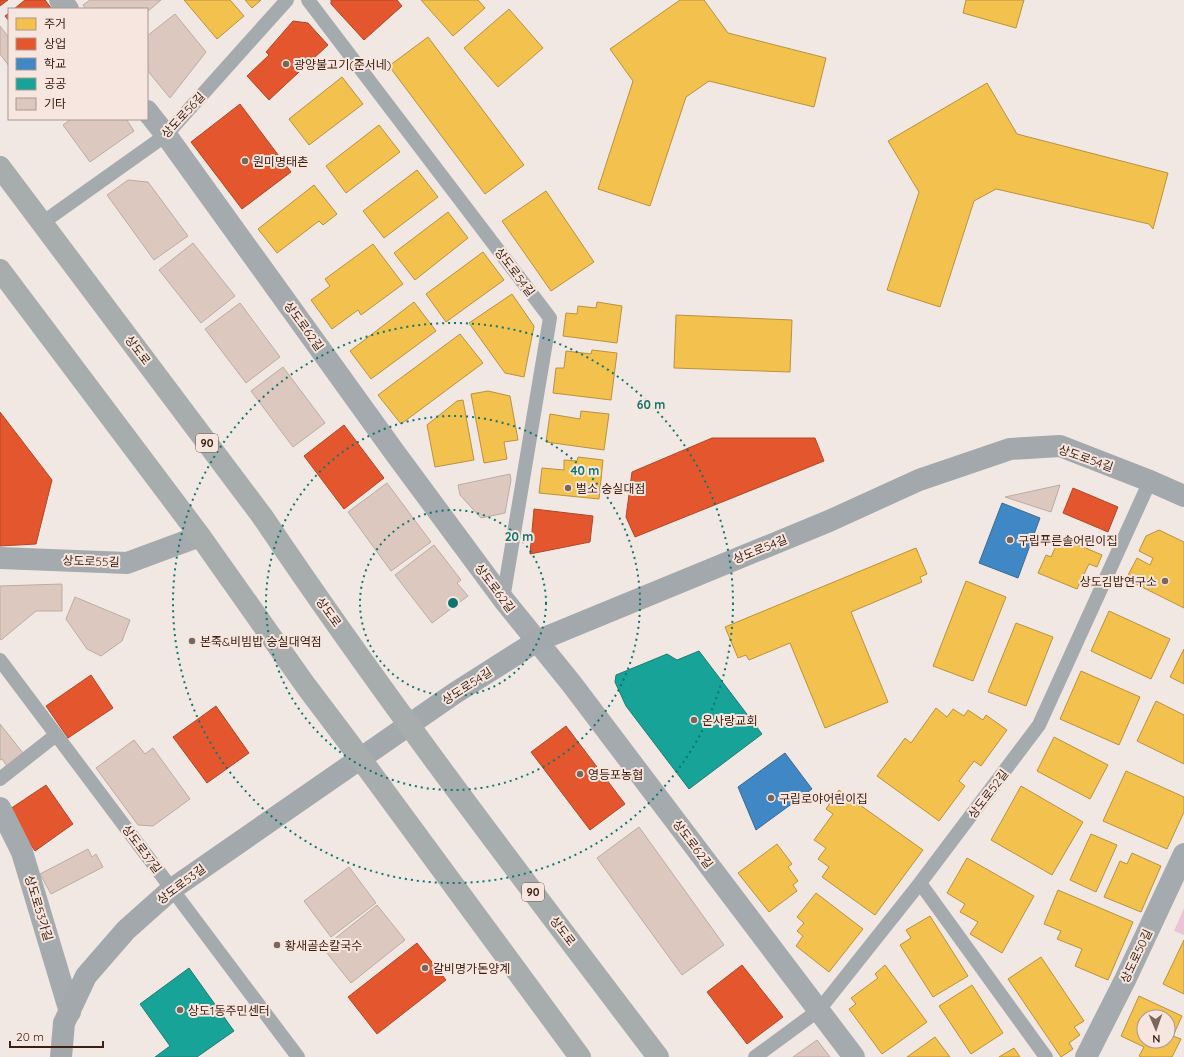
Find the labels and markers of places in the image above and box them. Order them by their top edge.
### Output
place label: 광양불고기(준서네) [294,57,391,72]
marker: 광양불고기(준서네) [281,59,291,69]
place label: 원미명태촌 [253,154,308,169]
marker: 원미명태촌 [240,156,250,166]
place label: 벌소 숭실대점 [576,481,646,496]
marker: 벌소 숭실대점 [563,483,573,493]
place label: 구립푸른솔어린이집 [1018,533,1117,548]
marker: 구립푸른솔어린이집 [1005,535,1015,545]
place label: 상도김밥연구소 [1080,574,1157,589]
marker: 상도김밥연구소 [1160,576,1170,586]
centre of rings [446,596,460,610]
place label: 본죽&비빔밥 숭실대역점 [200,634,322,649]
marker: 본죽&비빔밥 숭실대역점 [187,636,197,646]
place label: 온사랑교회 [702,713,757,728]
marker: 온사랑교회 [689,715,699,725]
place label: 영등포농협 [588,767,643,782]
marker: 영등포농협 [575,769,585,779]
place label: 구립로야어린이집 [779,791,867,806]
marker: 구립로야어린이집 [766,793,776,803]
place label: 황새골손칼국수 [285,938,362,953]
marker: 황새골손칼국수 [272,940,282,950]
place label: 갈비명가돈양계 [433,961,510,976]
marker: 갈비명가돈양계 [420,963,430,973]
place label: 상도1동주민센터 [188,1003,270,1018]
marker: 상도1동주민센터 [175,1005,185,1015]

